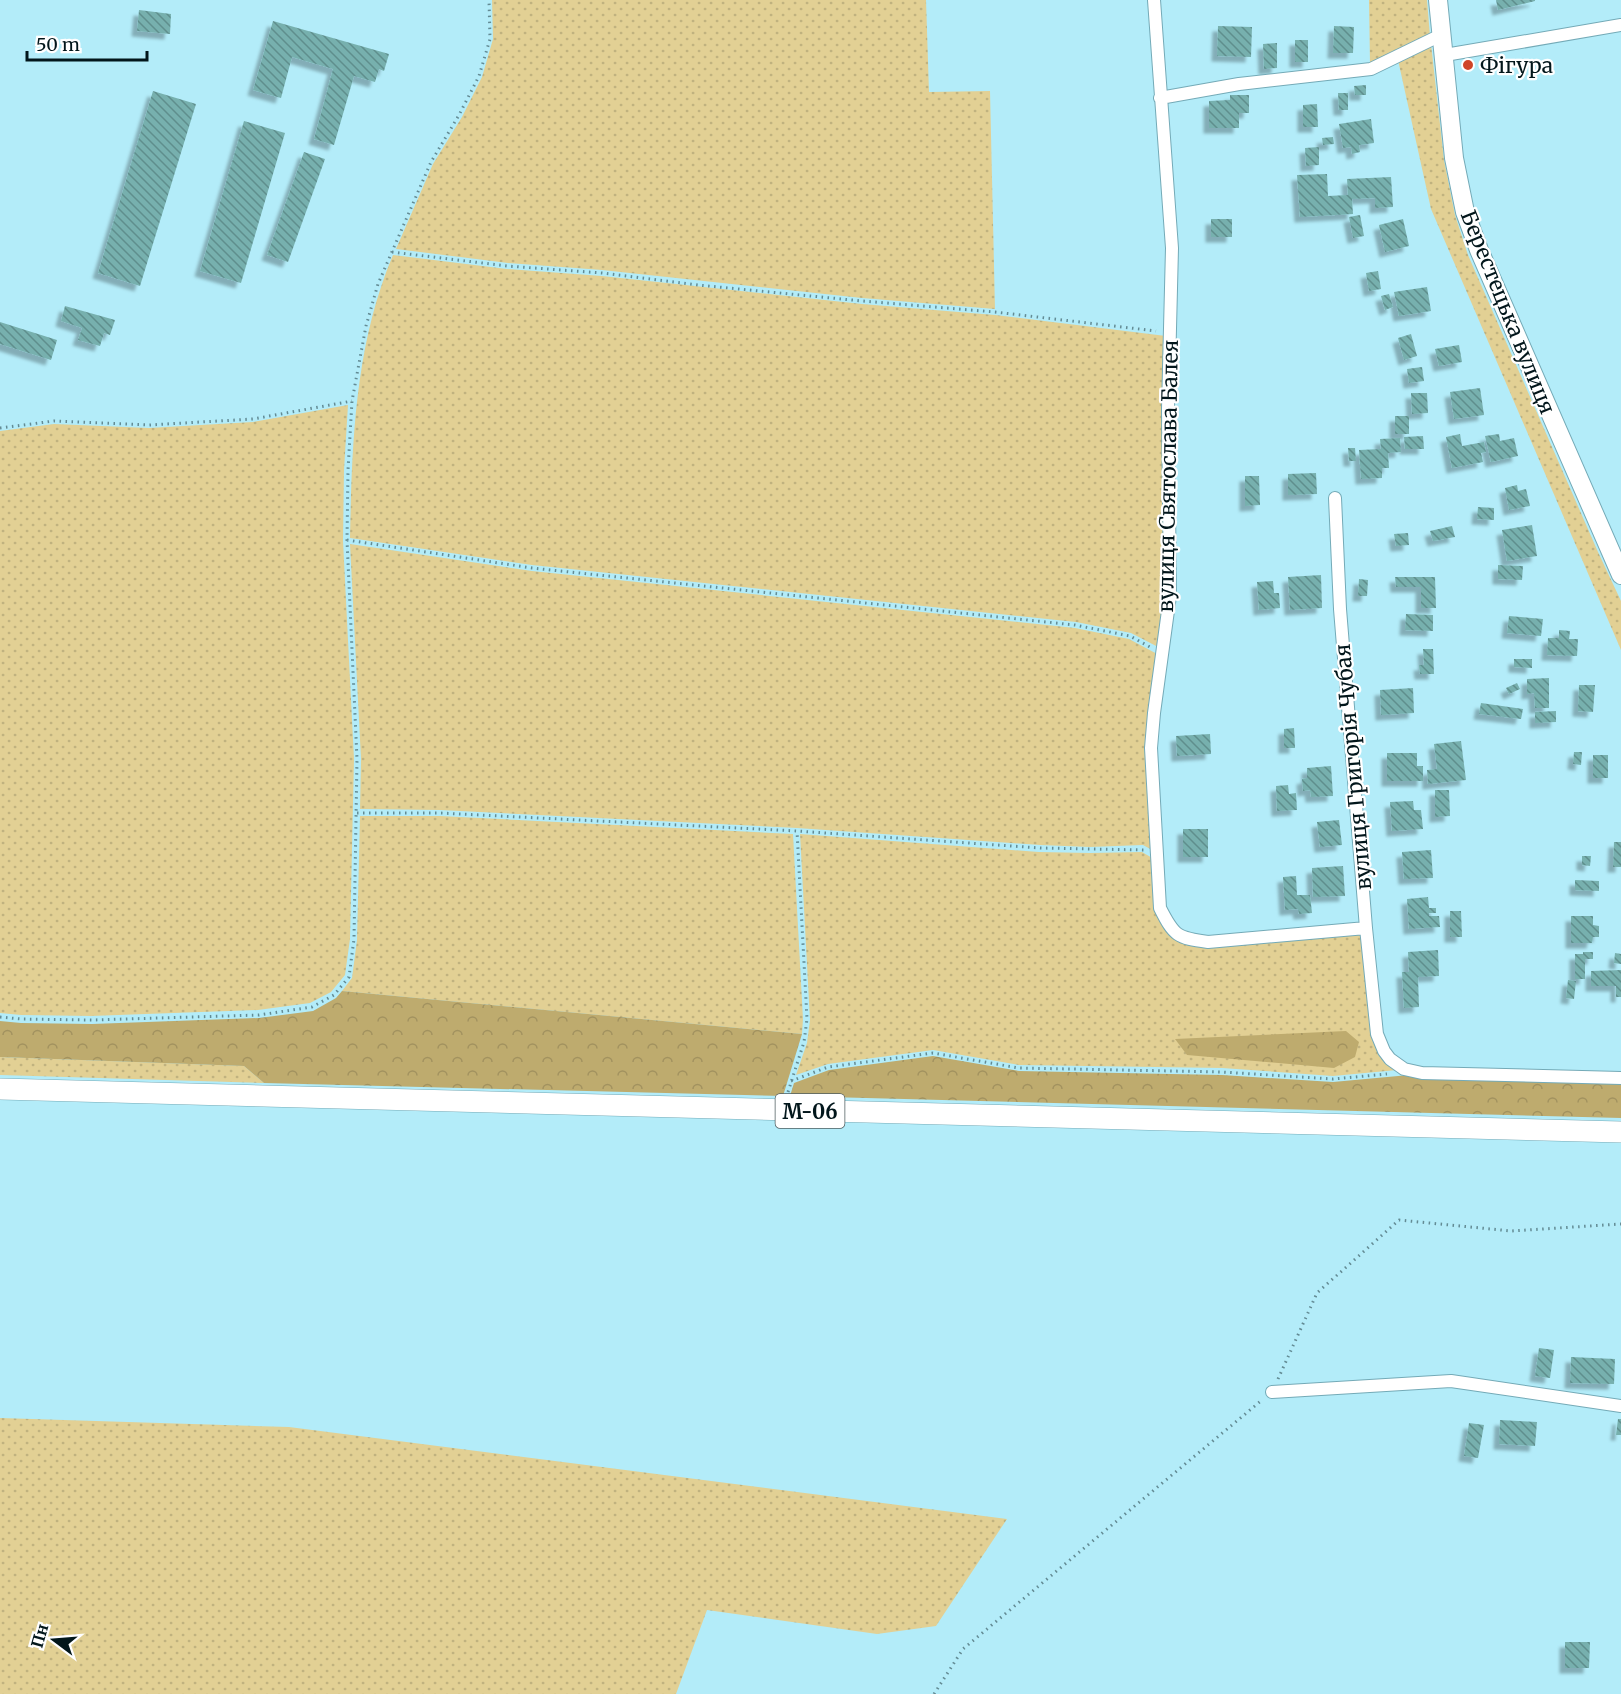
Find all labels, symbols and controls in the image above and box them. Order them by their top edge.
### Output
scale bar [27,24,147,62]
text: 50 m [36,33,80,56]
place label: Фігура [1480,52,1553,79]
marker: Фігура [1461,58,1475,72]
street label: Берестецька вулиця [1455,206,1561,418]
street label: вулиця Святослава Балея [1152,339,1184,613]
street label: вулиця Григорія Чубая [1329,643,1377,891]
road number: М-06 [776,1094,844,1128]
north arrow [24,1610,84,1670]
text: Пн [27,1622,53,1650]

